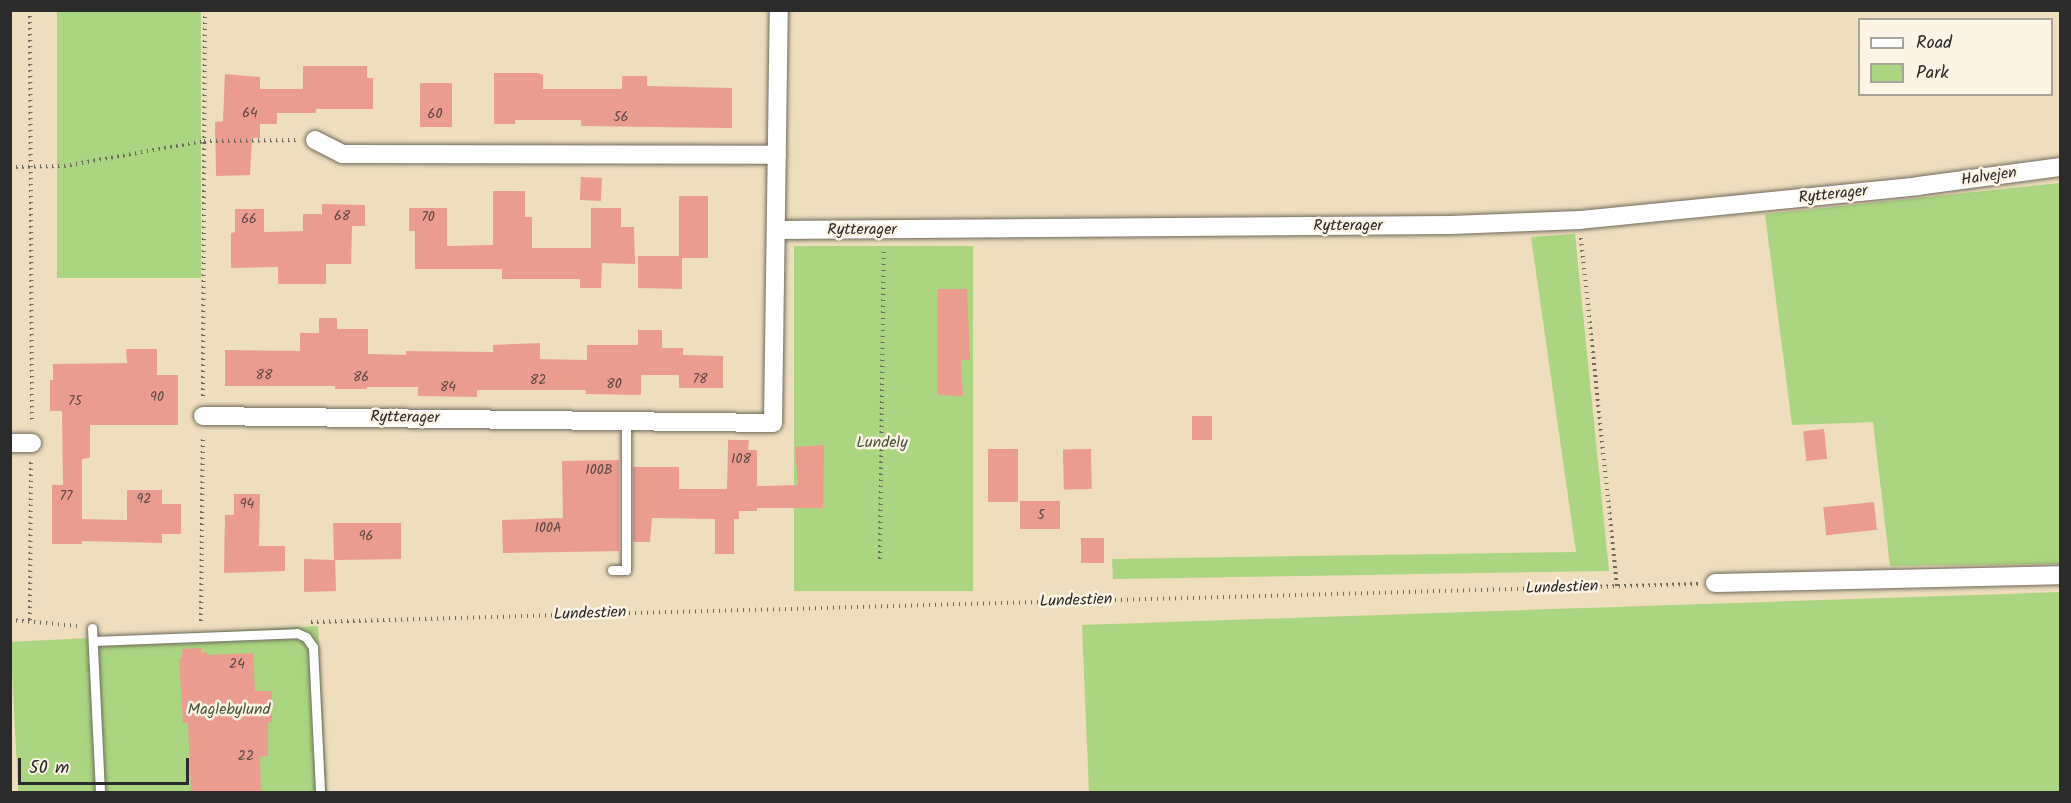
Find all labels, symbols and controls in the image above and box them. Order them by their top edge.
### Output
legend [1858,18,2053,96]
text: Road [1916,29,1952,58]
text: Park [1916,59,1949,88]
house number: 64 [242,105,258,121]
house number: 60 [428,106,442,122]
house number: 56 [613,109,629,125]
street label: Halvejen [1960,164,2018,190]
street label: Rytterager [1798,182,1868,208]
house number: 68 [334,208,350,224]
house number: 70 [421,209,435,225]
house number: 66 [241,211,257,227]
street label: Rytterager [1313,216,1383,236]
street label: Rytterager [827,220,897,240]
house number: 88 [256,367,272,383]
house number: 86 [353,369,369,385]
house number: 78 [693,371,707,387]
house number: 82 [530,372,546,388]
house number: 80 [606,376,622,392]
house number: 84 [440,379,456,395]
house number: 90 [150,389,164,405]
house number: 75 [68,393,82,409]
street label: Rytterager [370,408,440,428]
park label: Lundely [856,433,908,453]
house number: 108 [731,451,751,467]
house number: 100B [585,462,613,478]
house number: 77 [60,488,72,504]
house number: 92 [137,491,151,507]
house number: 94 [240,496,254,512]
house number: 5 [1037,507,1045,523]
house number: 100A [535,520,561,536]
house number: 96 [359,528,373,544]
street label: Lundestien [1525,577,1599,599]
street label: Lundestien [1039,590,1113,612]
street label: Lundestien [553,603,627,625]
house number: 24 [229,656,245,672]
park label: Maglebylund [188,700,270,720]
scale bar [21,746,192,784]
house number: 22 [238,748,254,764]
text: 50 m [29,754,69,783]

